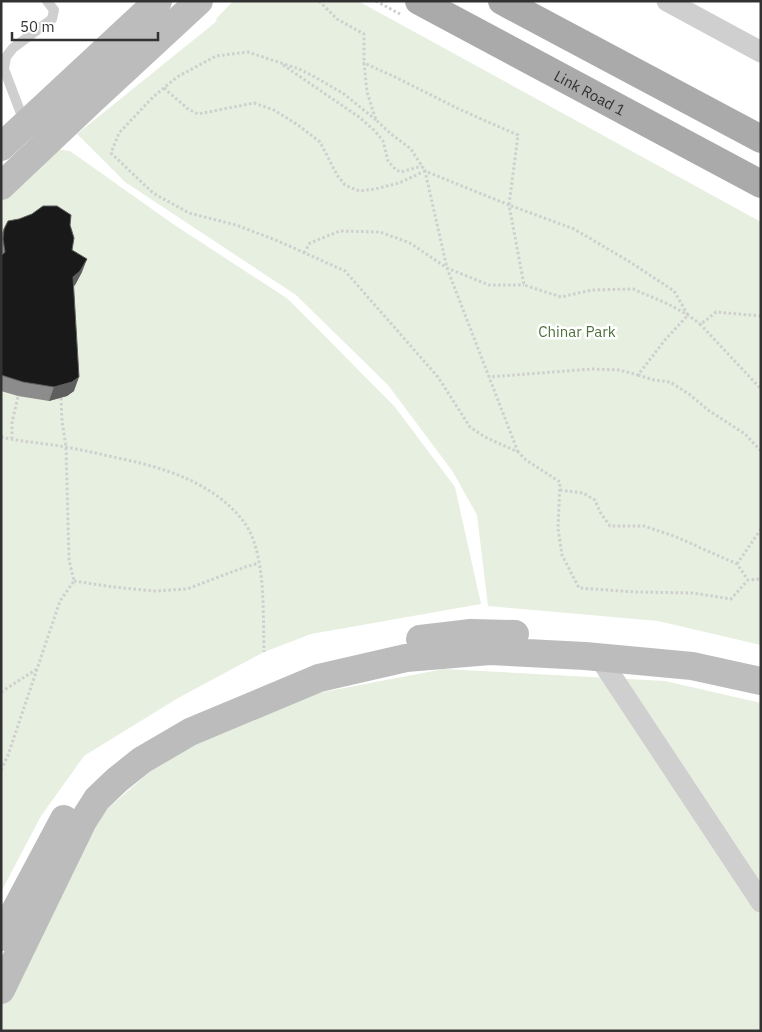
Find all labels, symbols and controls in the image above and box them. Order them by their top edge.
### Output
scale bar [12,10,159,42]
text: 50 m [20,17,55,36]
street label: Link Road 1 [551,66,629,119]
park label: Chinar Park [538,322,616,341]

